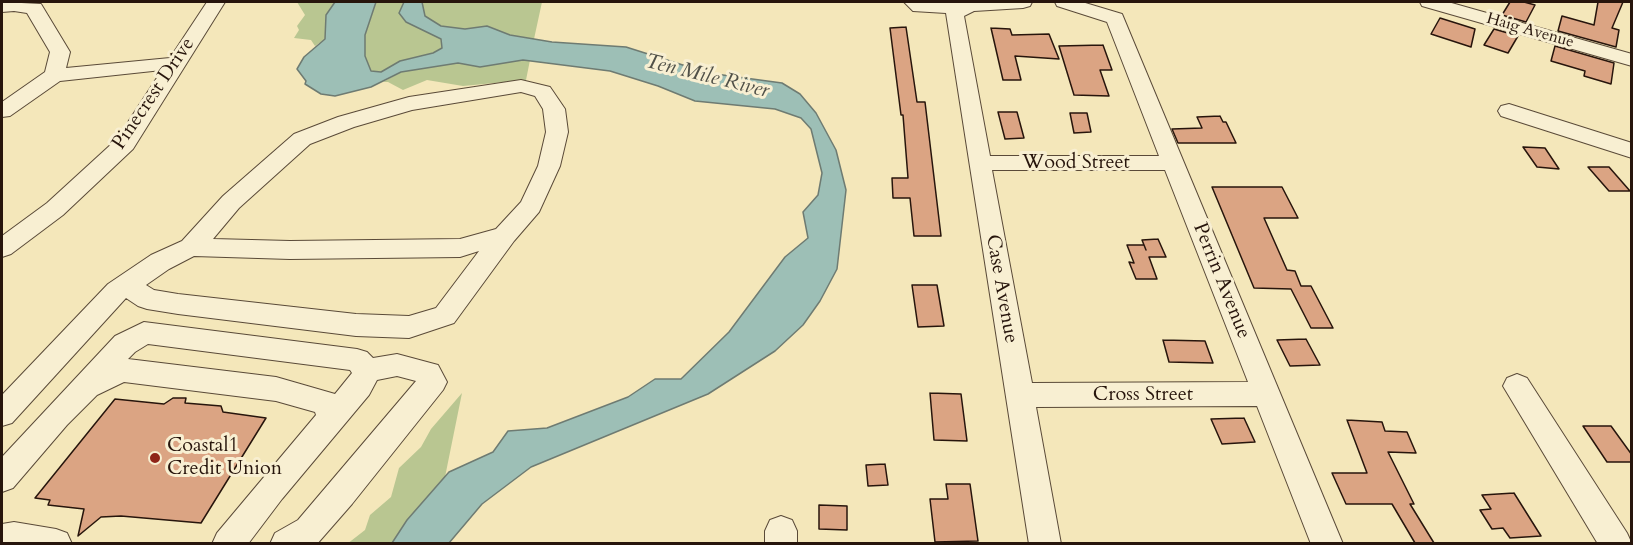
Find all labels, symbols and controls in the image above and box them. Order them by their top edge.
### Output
street label: Haig Avenue [1484,9,1576,53]
street label: Pinecrest Drive [108,33,200,155]
water label: Ten Mile River [643,49,771,105]
street label: Wood Street [1022,151,1130,175]
street label: Perrin Avenue [1187,220,1255,342]
street label: Case Avenue [980,233,1022,345]
street label: Cross Street [1093,383,1193,407]
place label: Coastal1 Credit Union [167,434,282,481]
marker: Coastal1 Credit Union [148,451,162,465]

